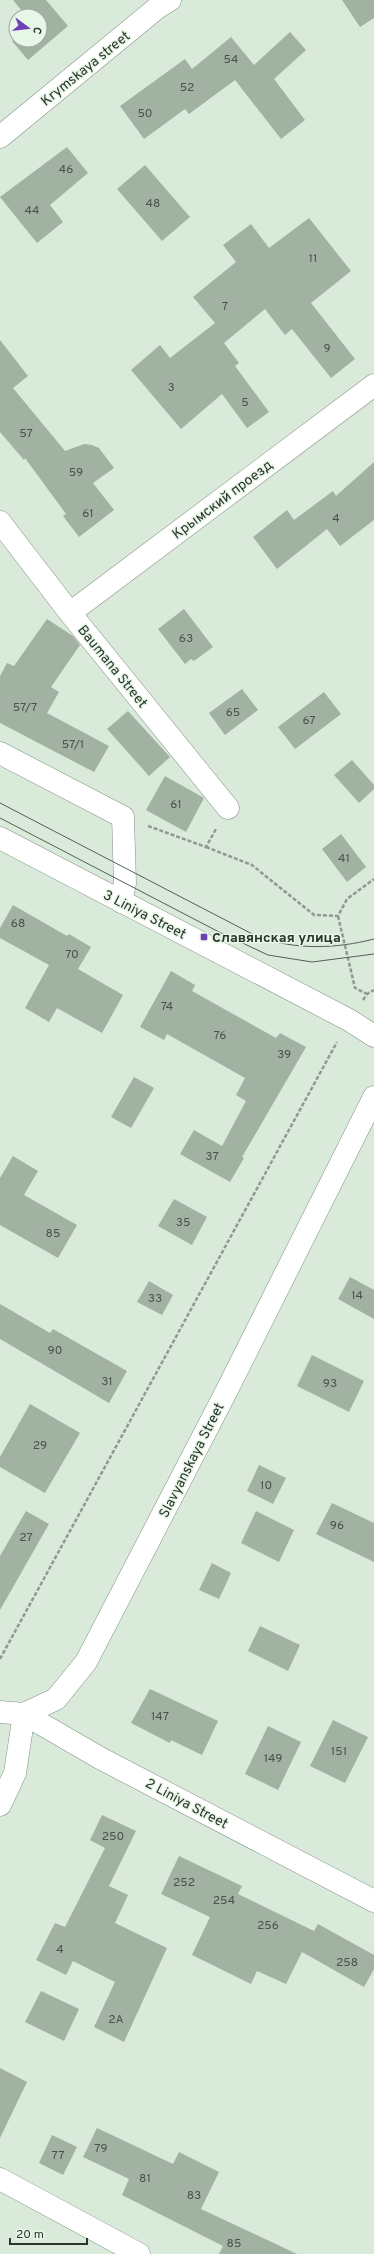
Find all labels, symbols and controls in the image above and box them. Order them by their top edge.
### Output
north arrow [8,8,48,48]
text: С [29,25,44,36]
street label: Krymskaya street [38,28,134,110]
house number: 54 [223,52,239,68]
house number: 52 [180,80,194,96]
house number: 50 [137,106,153,122]
house number: 46 [59,162,73,178]
house number: 48 [146,196,160,212]
house number: 44 [25,203,39,219]
house number: 11 [309,251,317,267]
house number: 7 [222,299,228,315]
house number: 9 [323,341,331,357]
house number: 3 [167,380,175,396]
house number: 5 [241,395,249,411]
house number: 57 [19,426,33,442]
street label: Крымский проезд [169,457,276,543]
house number: 59 [69,465,83,481]
house number: 61 [82,506,94,522]
house number: 4 [332,511,340,527]
street label: Baumana Street [73,622,150,712]
house number: 63 [179,631,193,647]
house number: 57/7 [13,700,37,716]
house number: 65 [226,705,240,721]
house number: 67 [302,713,316,729]
house number: 57/1 [62,737,84,753]
house number: 61 [170,797,182,813]
house number: 41 [338,851,350,867]
street label: 3 Liniya Street [100,887,189,944]
house number: 68 [11,916,25,932]
place label: Славянская улица [212,930,341,947]
marker: Славянская улица [199,932,209,942]
house number: 70 [65,947,79,963]
house number: 74 [161,999,173,1015]
house number: 76 [214,1028,226,1044]
house number: 39 [277,1047,291,1063]
house number: 37 [205,1149,219,1165]
house number: 35 [176,1215,190,1231]
house number: 85 [46,1226,60,1242]
house number: 14 [351,1288,363,1304]
house number: 33 [148,1291,162,1307]
house number: 90 [48,1343,62,1359]
house number: 31 [101,1374,113,1390]
house number: 93 [323,1376,337,1392]
street label: Slavyanskaya Street [156,1400,229,1521]
house number: 29 [33,1438,47,1454]
house number: 10 [260,1478,272,1494]
house number: 96 [330,1518,344,1534]
house number: 27 [19,1530,33,1546]
house number: 147 [151,1709,169,1725]
house number: 151 [331,1744,347,1760]
house number: 149 [264,1751,282,1767]
street label: 2 Liniya Street [142,1775,230,1833]
house number: 250 [102,1829,124,1845]
house number: 252 [173,1875,195,1891]
house number: 254 [213,1893,235,1909]
house number: 256 [257,1918,279,1934]
house number: 4 [56,1942,64,1958]
house number: 258 [336,1955,358,1971]
house number: 2А [108,2012,124,2028]
house number: 79 [94,2141,108,2157]
house number: 77 [52,2148,64,2164]
house number: 81 [139,2171,151,2187]
house number: 83 [187,2188,201,2204]
scale bar [10,2220,87,2246]
text: 20 m [16,2227,44,2243]
house number: 85 [227,2236,241,2252]

